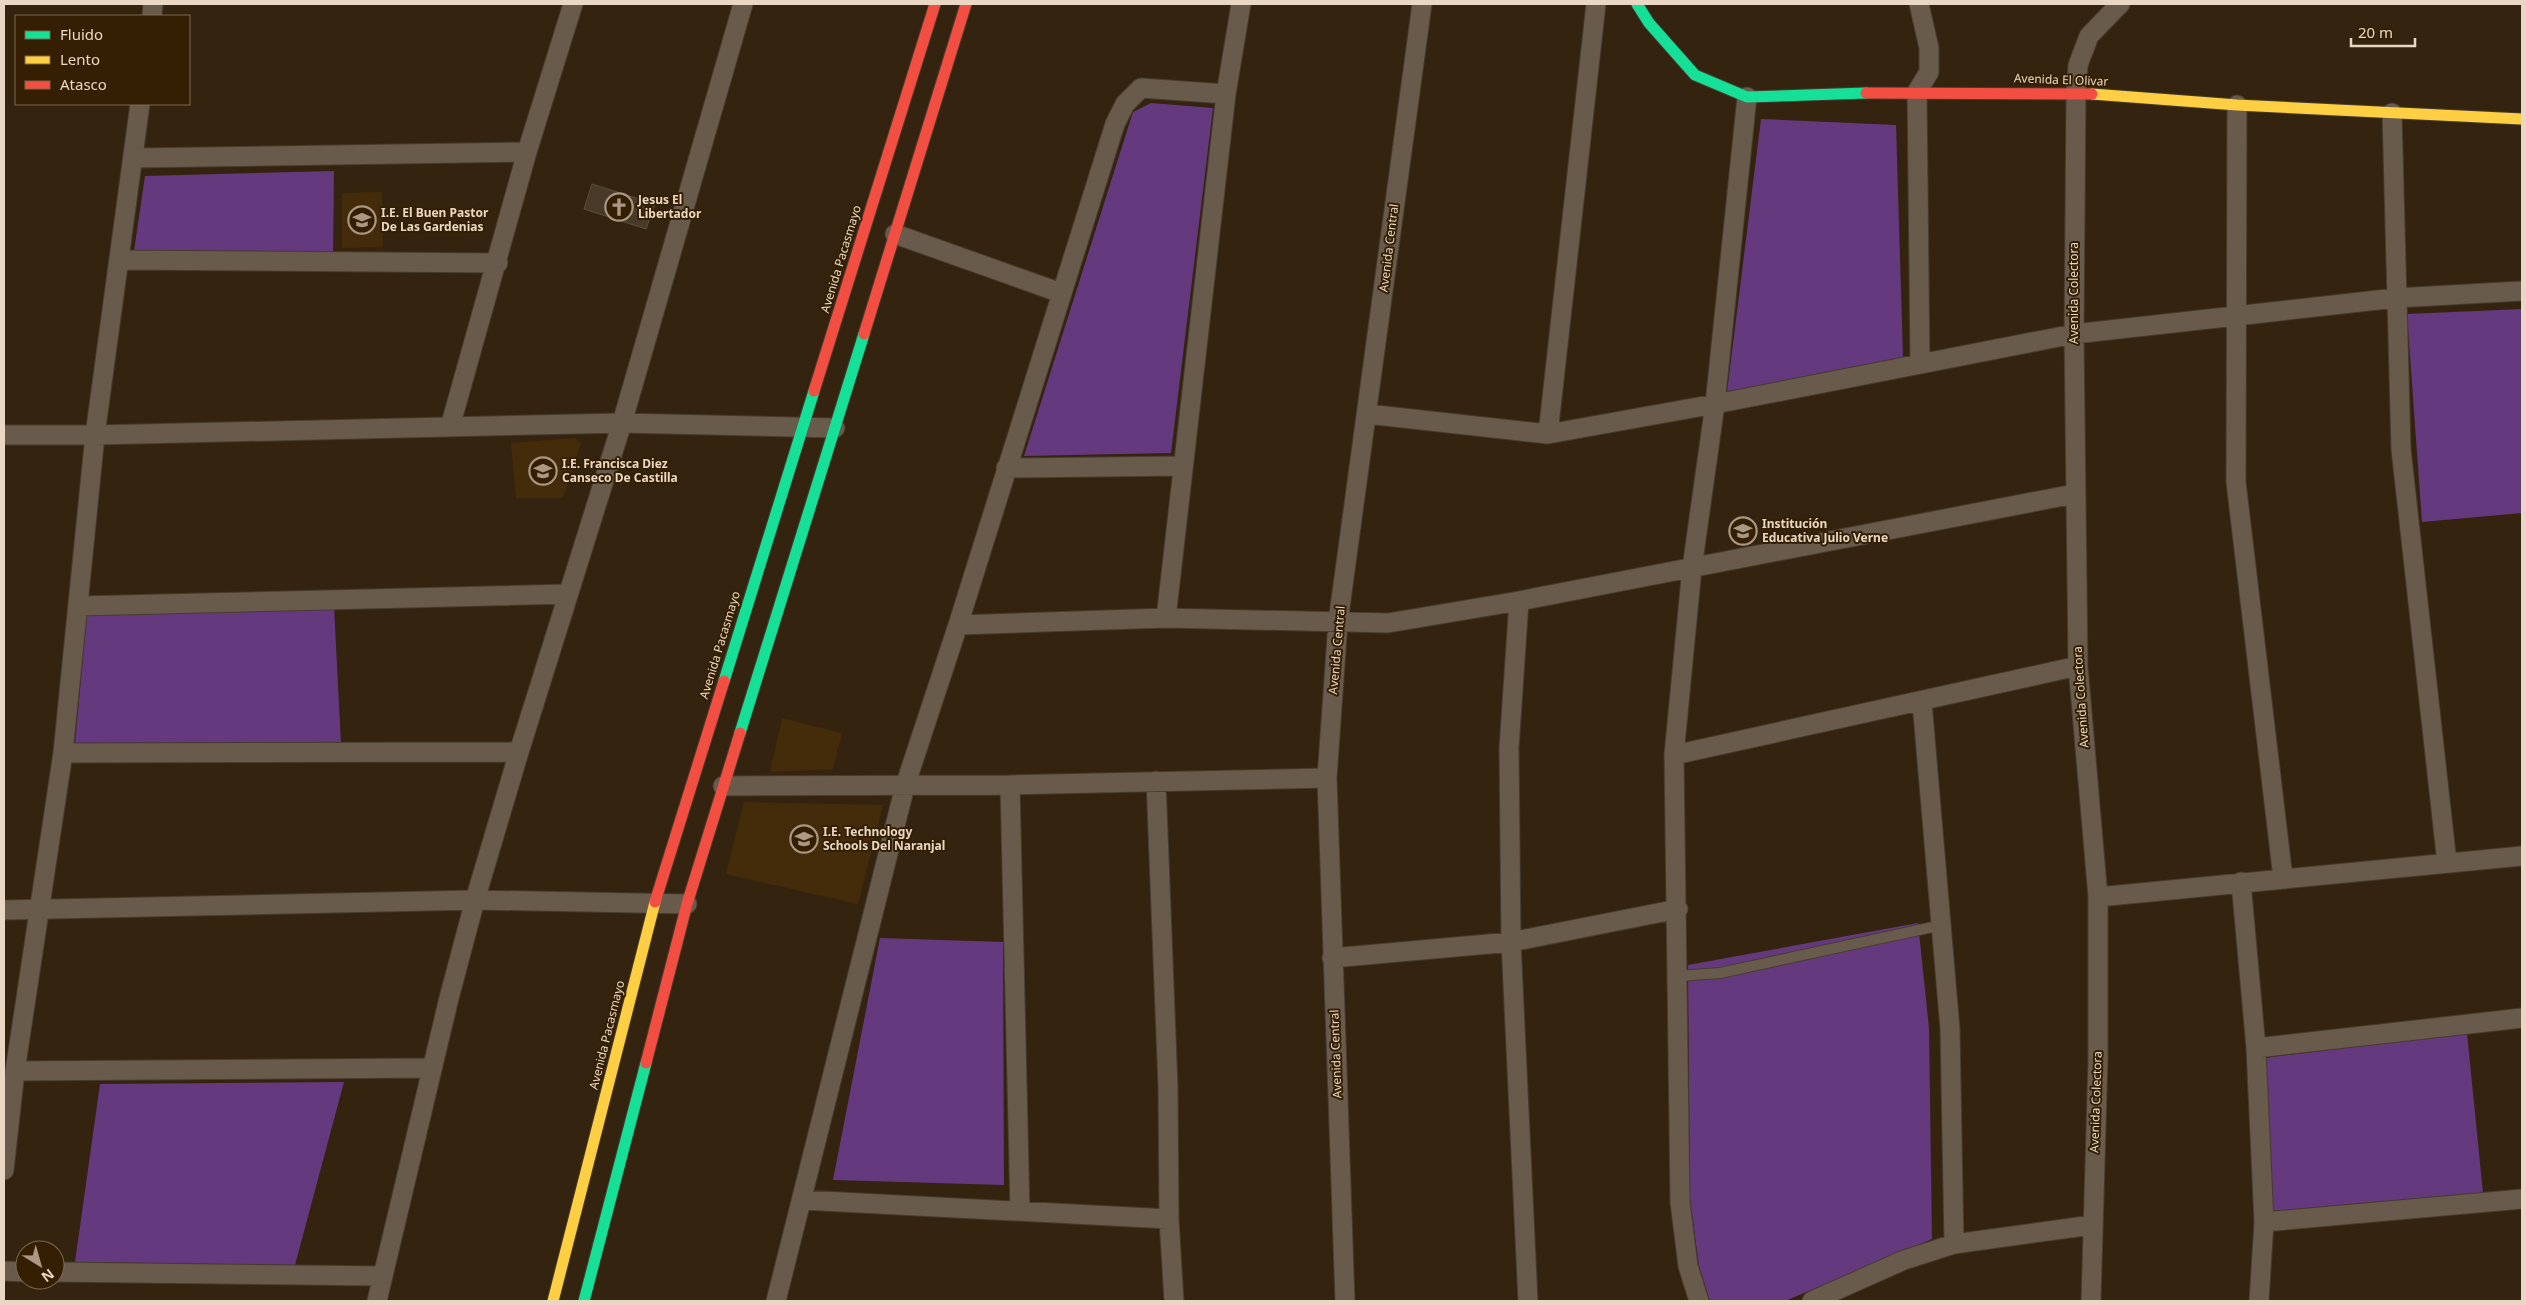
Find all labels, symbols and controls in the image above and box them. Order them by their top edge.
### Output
legend [15,15,190,105]
scale bar [2351,15,2415,47]
text: 20 m [2358,22,2393,42]
text: Fluido [60,24,103,44]
text: Lento [60,49,100,69]
street label: Avenida El Olivar [2013,69,2109,90]
text: Atasco [60,74,107,94]
place label: Jesus El Libertador [637,191,702,222]
church icon: Jesus El Libertador [604,192,634,222]
street label: Avenida Pacasmayo [816,203,865,315]
street label: Avenida Central [1375,203,1402,293]
place label: I.E. El Buen Pastor De Las Gardenias [381,204,489,235]
school or university icon: I.E. El Buen Pastor De Las Gardenias [347,205,377,235]
street label: Avenida Colectora [2065,242,2082,344]
place label: I.E. Francisca Diez Canseco De Castilla [562,455,678,486]
school or university icon: I.E. Francisca Diez Canseco De Castilla [528,456,558,486]
place label: Institución Educativa Julio Verne [1762,515,1888,546]
school or university icon: Institución Educativa Julio Verne [1728,516,1758,546]
street label: Avenida Pacasmayo [695,589,744,701]
street label: Avenida Central [1324,605,1349,695]
street label: Avenida Colectora [2068,646,2093,748]
place label: I.E. Technology Schools Del Naranjal [823,823,945,854]
school or university icon: I.E. Technology Schools Del Naranjal [789,824,819,854]
street label: Avenida Pacasmayo [585,979,628,1091]
street label: Avenida Central [1325,1009,1346,1099]
street label: Avenida Colectora [2085,1051,2106,1153]
north arrow [15,1240,65,1290]
text: N [38,1265,58,1287]

